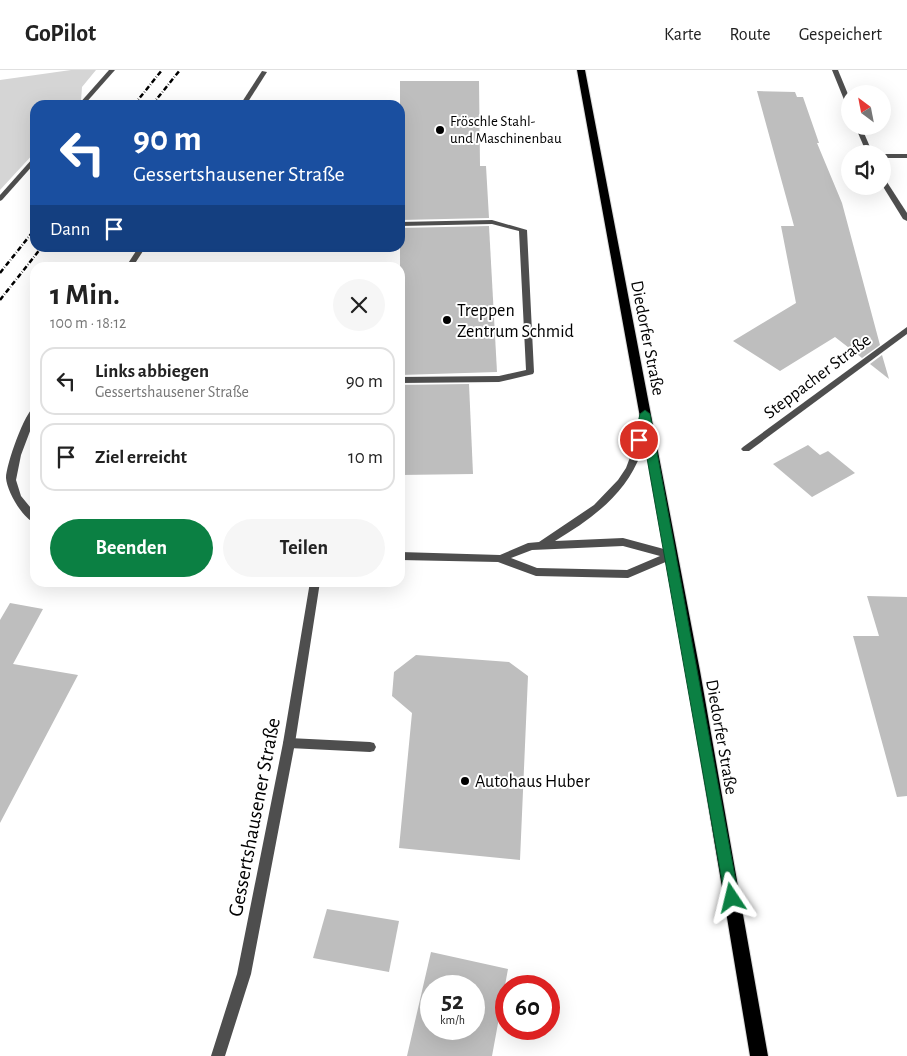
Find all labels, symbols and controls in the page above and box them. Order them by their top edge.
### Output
text: GoPilot [25,22,96,46]
text: Karte [664,26,701,44]
text: Route [729,26,771,44]
text: Gespeichert [799,26,882,44]
north arrow [841,85,891,135]
map controls [841,85,891,195]
place label: Fröschle Stahl- und Maschinenbau [450,114,562,146]
icon: left [50,120,115,185]
text: 90 m [133,122,202,157]
marker: Fröschle Stahl- und Maschinenbau [434,124,446,136]
button: sound [841,145,891,195]
text: Gessertshausener Straße [133,163,345,185]
icon: arrive [100,215,128,243]
text: Dann [50,220,90,239]
button: close [333,279,385,331]
street label: Diedorfer Straße [627,279,667,397]
text: 1 Min. [50,280,120,310]
place label: Treppen Zentrum Schmid [457,302,574,341]
marker: Treppen Zentrum Schmid [441,314,453,326]
text: 100 m · 18:12 [50,315,126,331]
street label: Steppacher Straße [761,331,874,423]
text: Links abbiegen [95,362,209,381]
icon: left [52,367,80,395]
text: 90 m [346,372,383,391]
text: Gessertshausener Straße [95,384,249,400]
pin [618,419,660,461]
icon: arrive [625,426,653,454]
icon: arrive [52,443,80,471]
text: Ziel erreicht [95,448,187,467]
text: 10 m [348,448,383,467]
button: Beenden [50,519,213,577]
button: Teilen [223,519,385,577]
street label: Diedorfer Straße [702,678,740,796]
street label: Gessertshausener Straße [225,716,284,918]
place label: Autohaus Huber [475,773,590,791]
marker: Autohaus Huber [459,775,471,787]
position arrow [705,871,757,923]
speed limit sign: 60 [495,975,560,1040]
text: 52 [441,989,464,1014]
text: km/h [440,1014,465,1026]

